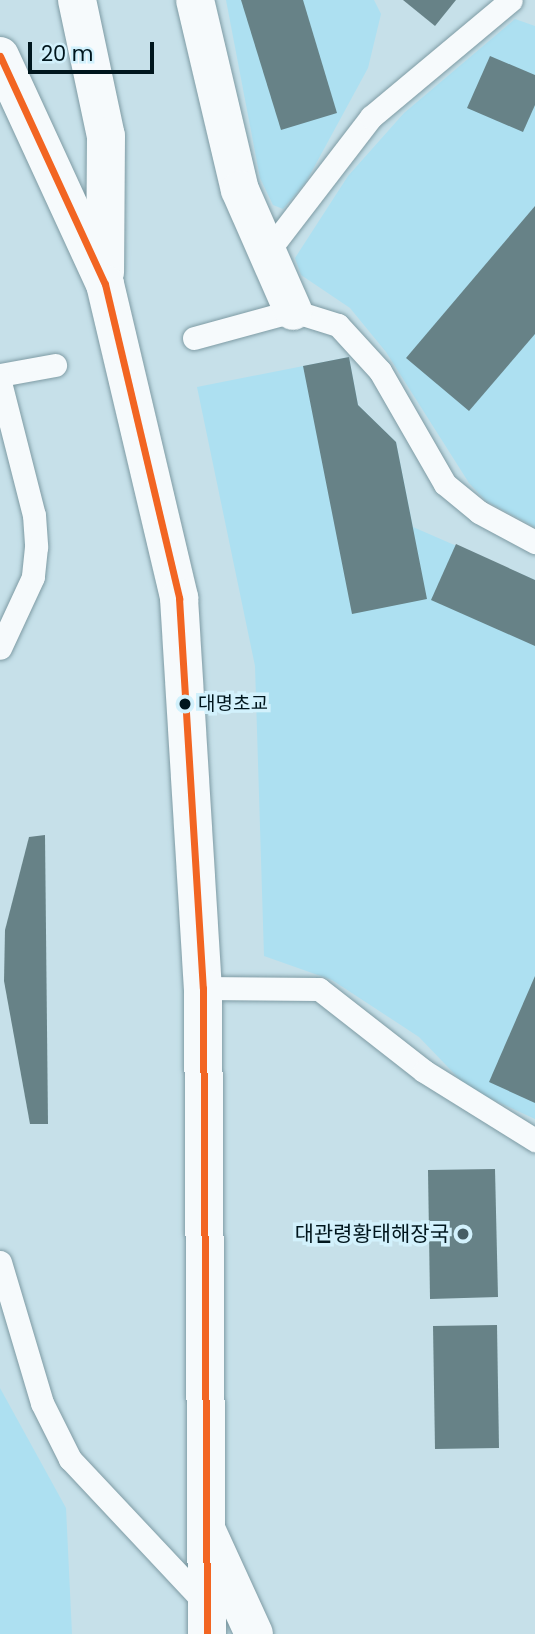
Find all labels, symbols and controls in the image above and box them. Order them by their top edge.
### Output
scale bar [32,28,158,72]
text: 20 m [41,39,94,68]
place label: 대명초교 [198,693,268,715]
marker: 대명초교 [178,697,192,711]
place label: 대관령황태해장국 [294,1221,449,1247]
marker: 대관령황태해장국 [455,1226,471,1242]

